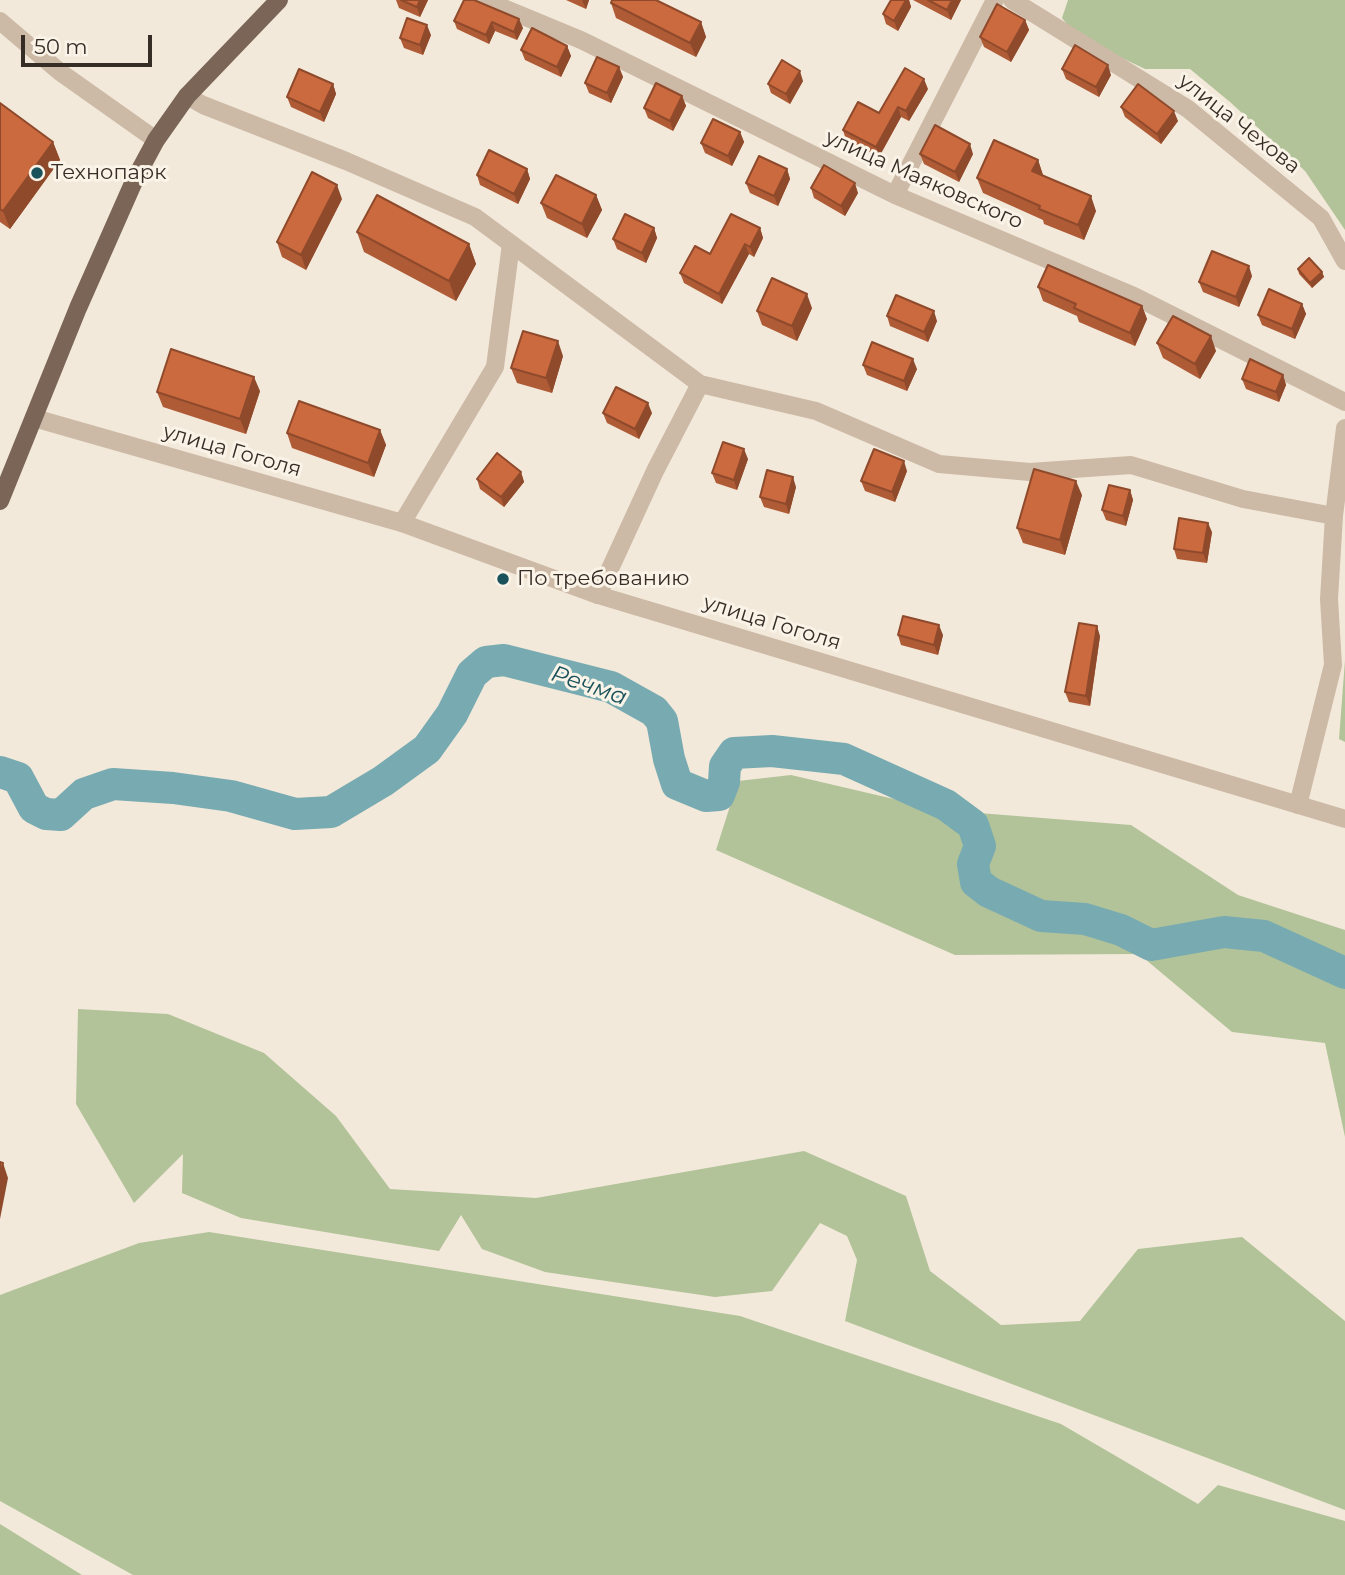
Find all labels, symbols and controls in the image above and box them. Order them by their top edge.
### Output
scale bar [24,21,156,65]
text: 50 m [34,34,88,59]
street label: улица Чехова [1173,69,1305,179]
street label: улица Маяковского [821,125,1027,235]
place label: Технопарк [51,160,166,186]
marker: Технопарк [29,165,45,181]
street label: улица Гоголя [160,419,304,483]
place label: По требованию [517,566,689,592]
marker: По требованию [495,571,511,587]
street label: улица Гоголя [700,590,844,656]
water label: Речма [548,660,630,712]

